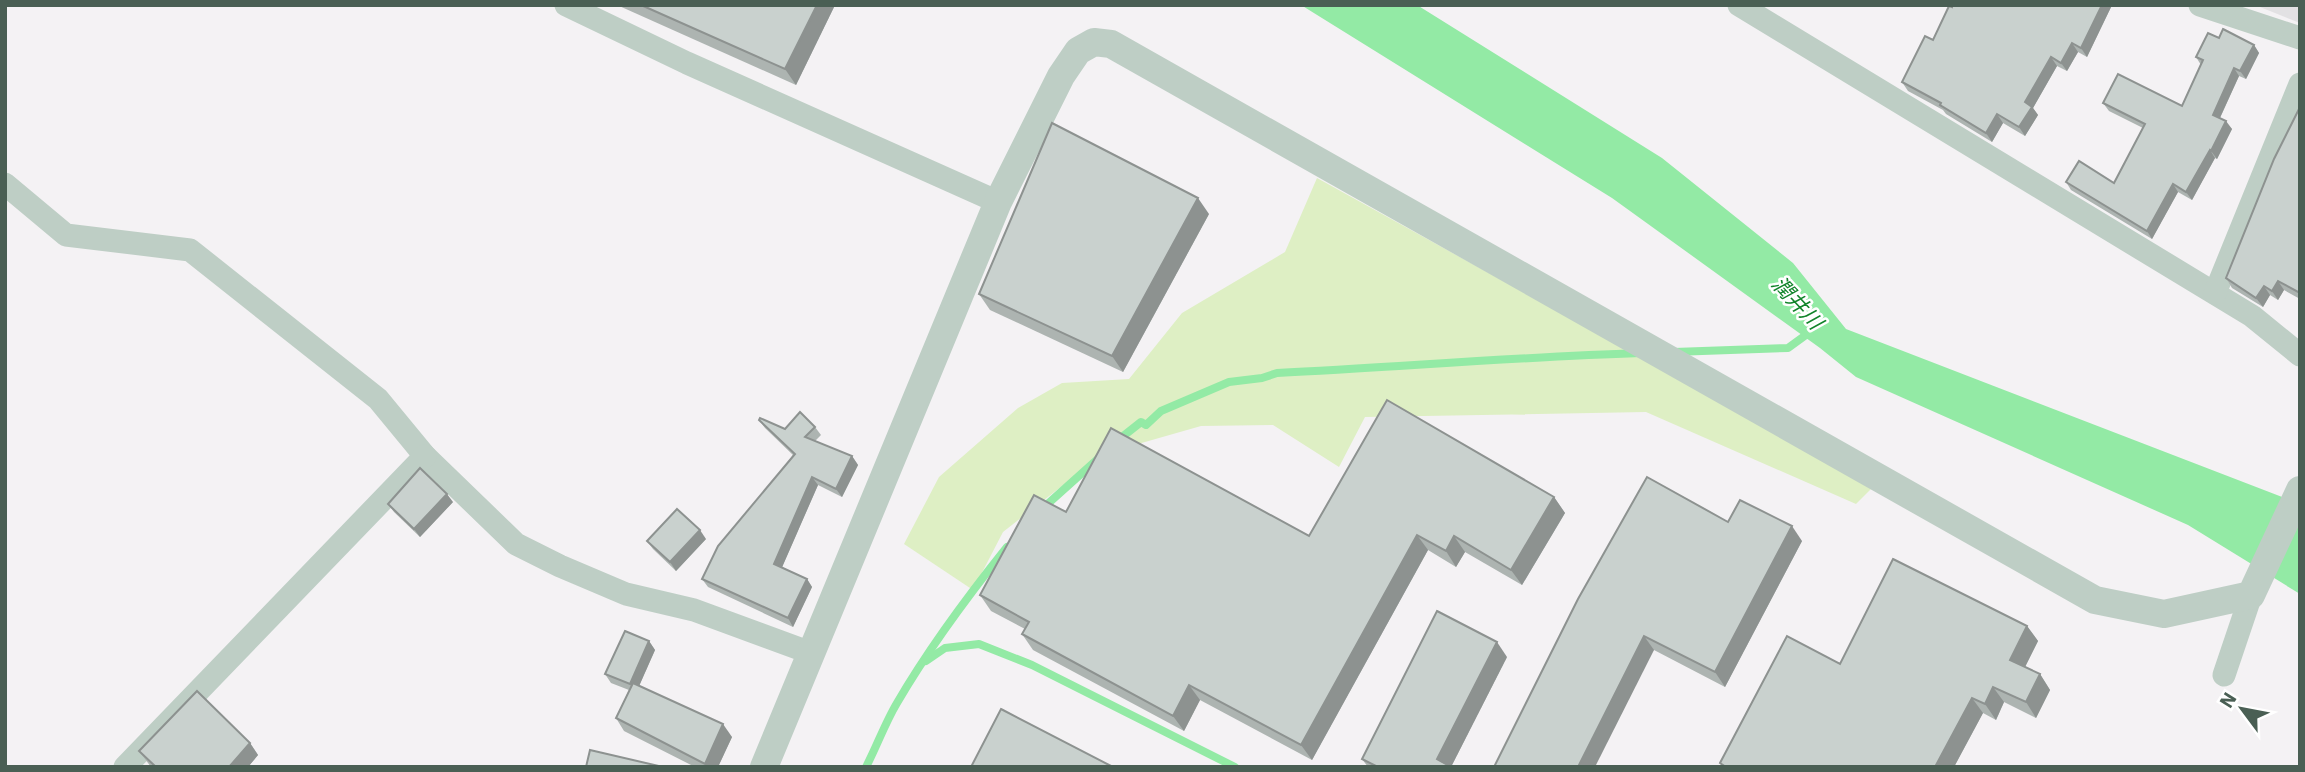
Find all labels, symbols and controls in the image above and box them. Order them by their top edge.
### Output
water label: 潤井川 [1766,270,1831,336]
north arrow [2207,674,2277,744]
text: N [2214,688,2241,712]

